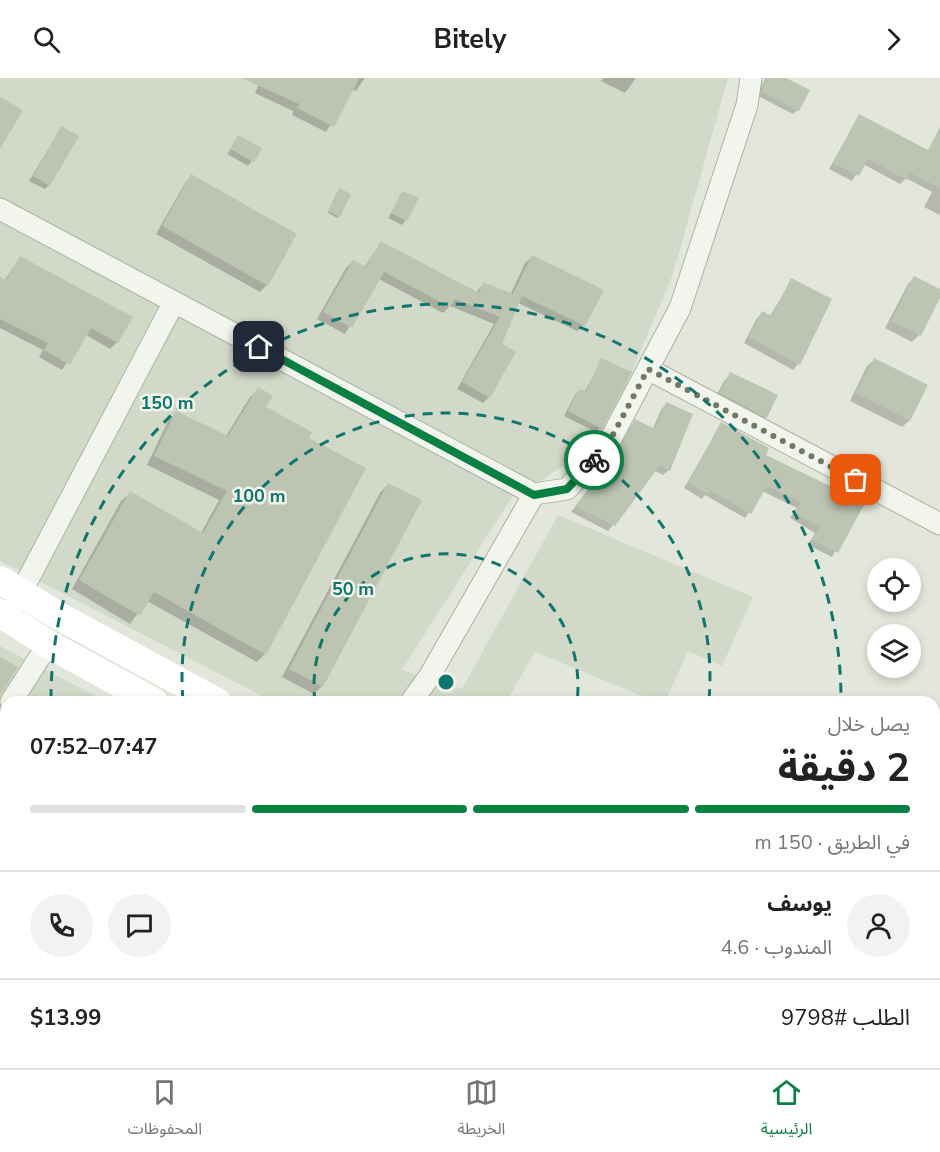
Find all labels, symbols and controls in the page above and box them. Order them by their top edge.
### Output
text: Bitely [434,21,506,58]
icon: search [30,23,63,56]
icon: forward [877,23,910,56]
pin [233,321,284,372]
icon: home [242,330,275,363]
text: 150 m [140,391,194,415]
courier [564,430,624,490]
icon: bike [578,444,611,477]
pin [830,454,881,505]
icon: bag [839,463,872,496]
text: 100 m [232,484,286,508]
map controls [867,558,921,678]
button: locate [867,558,921,612]
text: 50 m [332,577,374,601]
button: layers [867,624,921,678]
centre of rings [436,672,456,692]
text: يصل خلال [828,711,910,738]
text: 07:47–07:52 [30,732,158,762]
text: 2 دقيقة [778,742,910,795]
text: في الطريق · 150 m [754,829,910,856]
text: يوسف [767,889,832,919]
button: phone [30,894,93,957]
button: chat [108,894,171,957]
button: person [847,894,910,957]
text: المندوب · 4.6 [721,934,832,961]
text: $13.99 [30,1003,101,1033]
text: الطلب #9798 [781,1003,910,1033]
tab: المحفوظات [128,1076,202,1146]
tab: الخريطة [457,1076,505,1146]
tab: الرئيسية [761,1076,812,1146]

